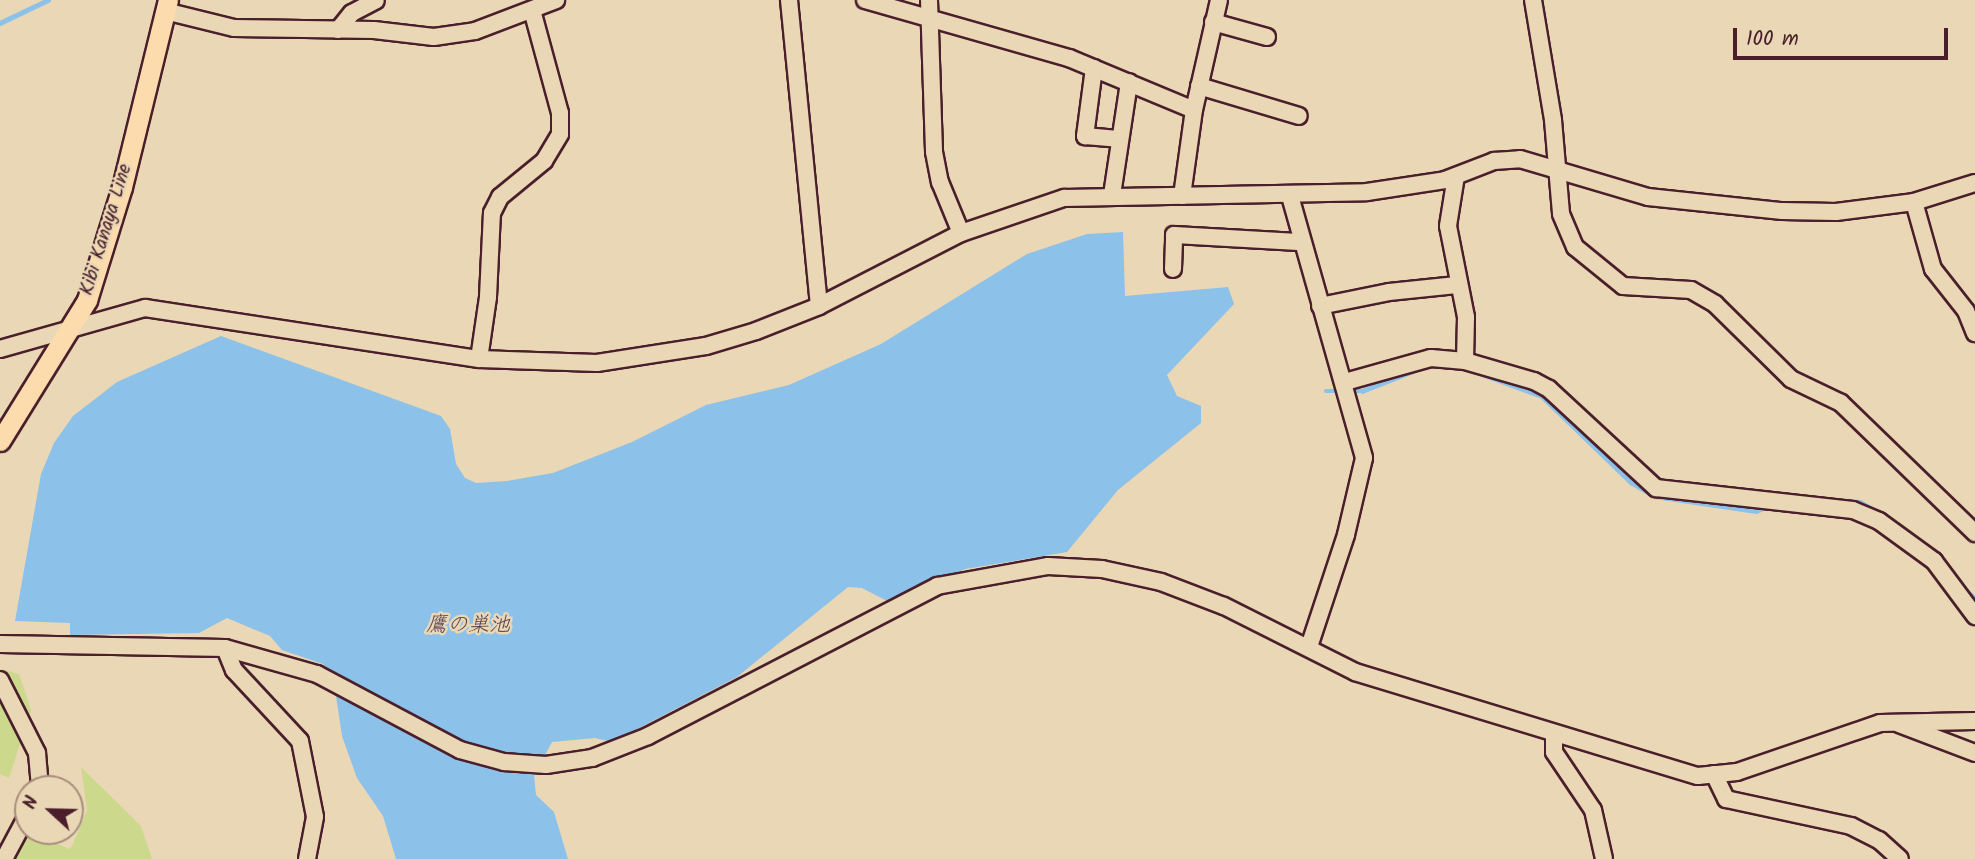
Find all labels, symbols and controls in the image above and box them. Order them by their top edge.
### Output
scale bar [1737,14,1952,58]
text: 100 m [1746,23,1799,56]
street label: Kibi Kanaya Line [76,162,138,298]
water label: 鷹の巣池 [426,613,510,639]
north arrow [14,775,84,845]
text: N [15,792,48,814]

